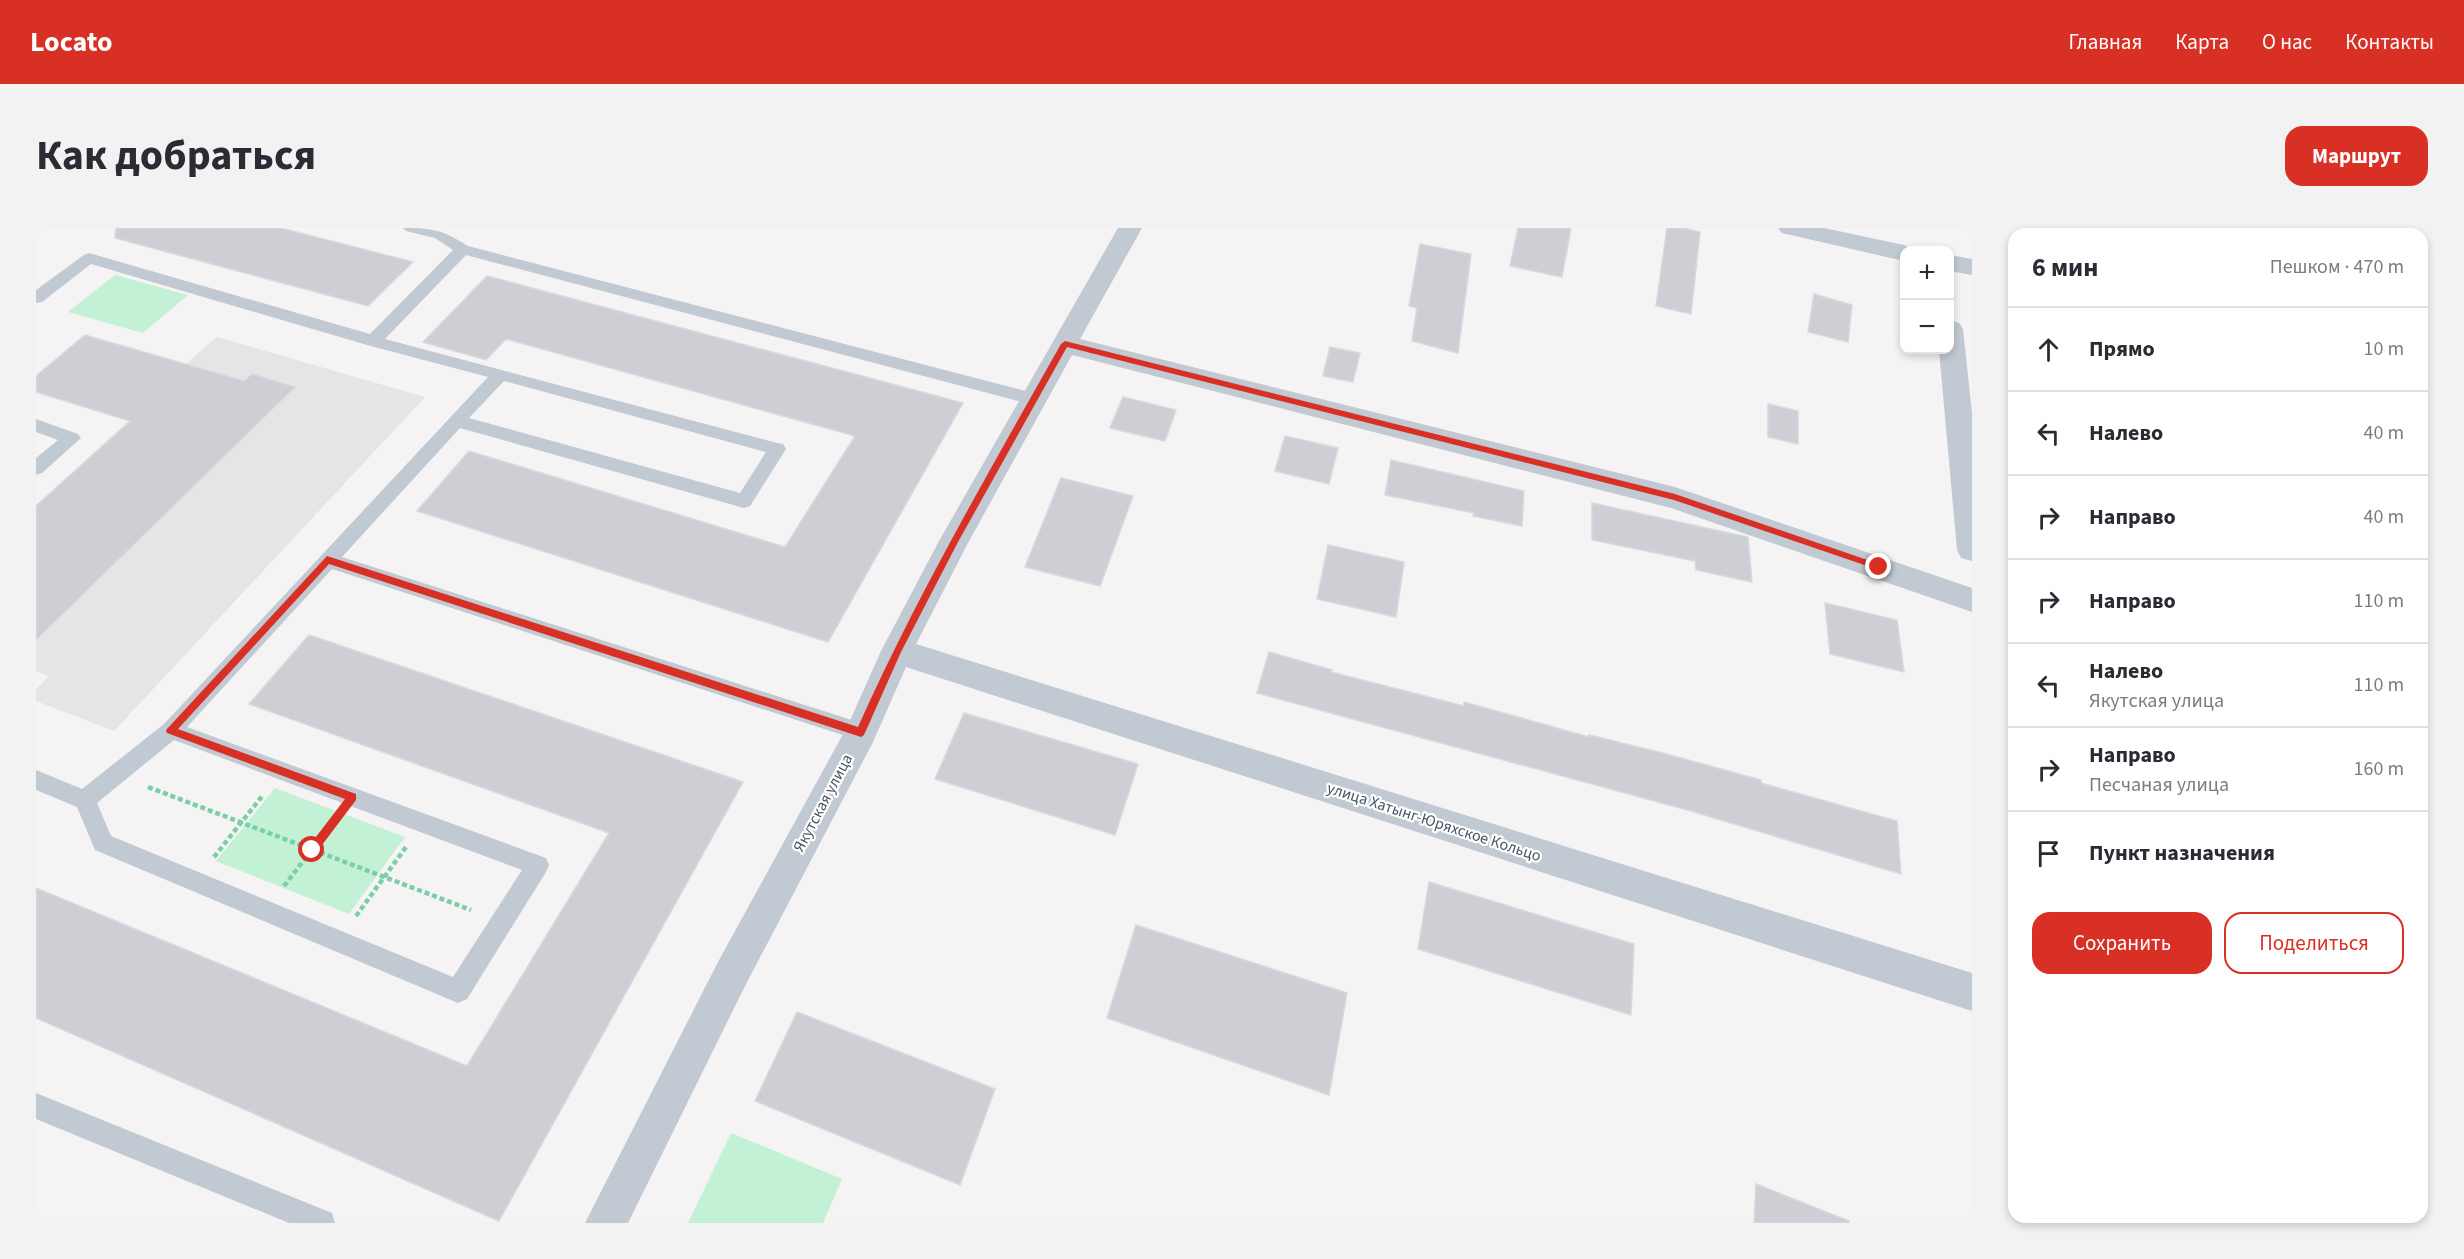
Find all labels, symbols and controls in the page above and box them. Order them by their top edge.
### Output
text: Locato [30,22,112,62]
text: Главная [2069,27,2142,57]
text: Карта [2175,27,2229,57]
text: О нас [2262,27,2312,57]
text: Контакты [2345,27,2434,57]
text: Как добраться [36,126,316,186]
button: Маршрут [2285,126,2428,186]
map controls [1900,246,1954,354]
button: + [1900,246,1954,300]
text: 6 мин [2032,249,2098,286]
text: Пешком · 470 m [2270,253,2404,281]
button: − [1900,300,1954,354]
icon: ahead [2032,333,2065,366]
text: Прямо [2089,333,2155,365]
text: 10 m [2364,335,2404,363]
icon: left [2032,417,2065,450]
text: Налево [2089,417,2163,449]
text: 40 m [2364,419,2404,447]
icon: right [2032,501,2065,534]
text: Направо [2089,501,2176,533]
text: 40 m [2364,503,2404,531]
route end [1865,553,1891,579]
icon: right [2032,585,2065,618]
text: Направо [2089,585,2176,617]
text: 110 m [2354,587,2404,615]
text: Налево [2089,655,2163,687]
icon: left [2032,669,2065,702]
text: 110 m [2354,671,2404,699]
text: Якутская улица [2089,687,2224,715]
text: Направо [2089,739,2176,771]
street label: Якутская улица [788,750,858,856]
icon: right [2032,753,2065,786]
text: 160 m [2354,755,2404,783]
text: Песчаная улица [2089,771,2229,799]
street label: улица Хатынг-Юряхское Кольцо [1324,777,1544,867]
route start [298,836,324,862]
icon: arrive [2032,837,2065,870]
text: Пункт назначения [2089,837,2275,869]
button: Сохранить [2032,912,2212,974]
button: Поделиться [2224,912,2404,974]

